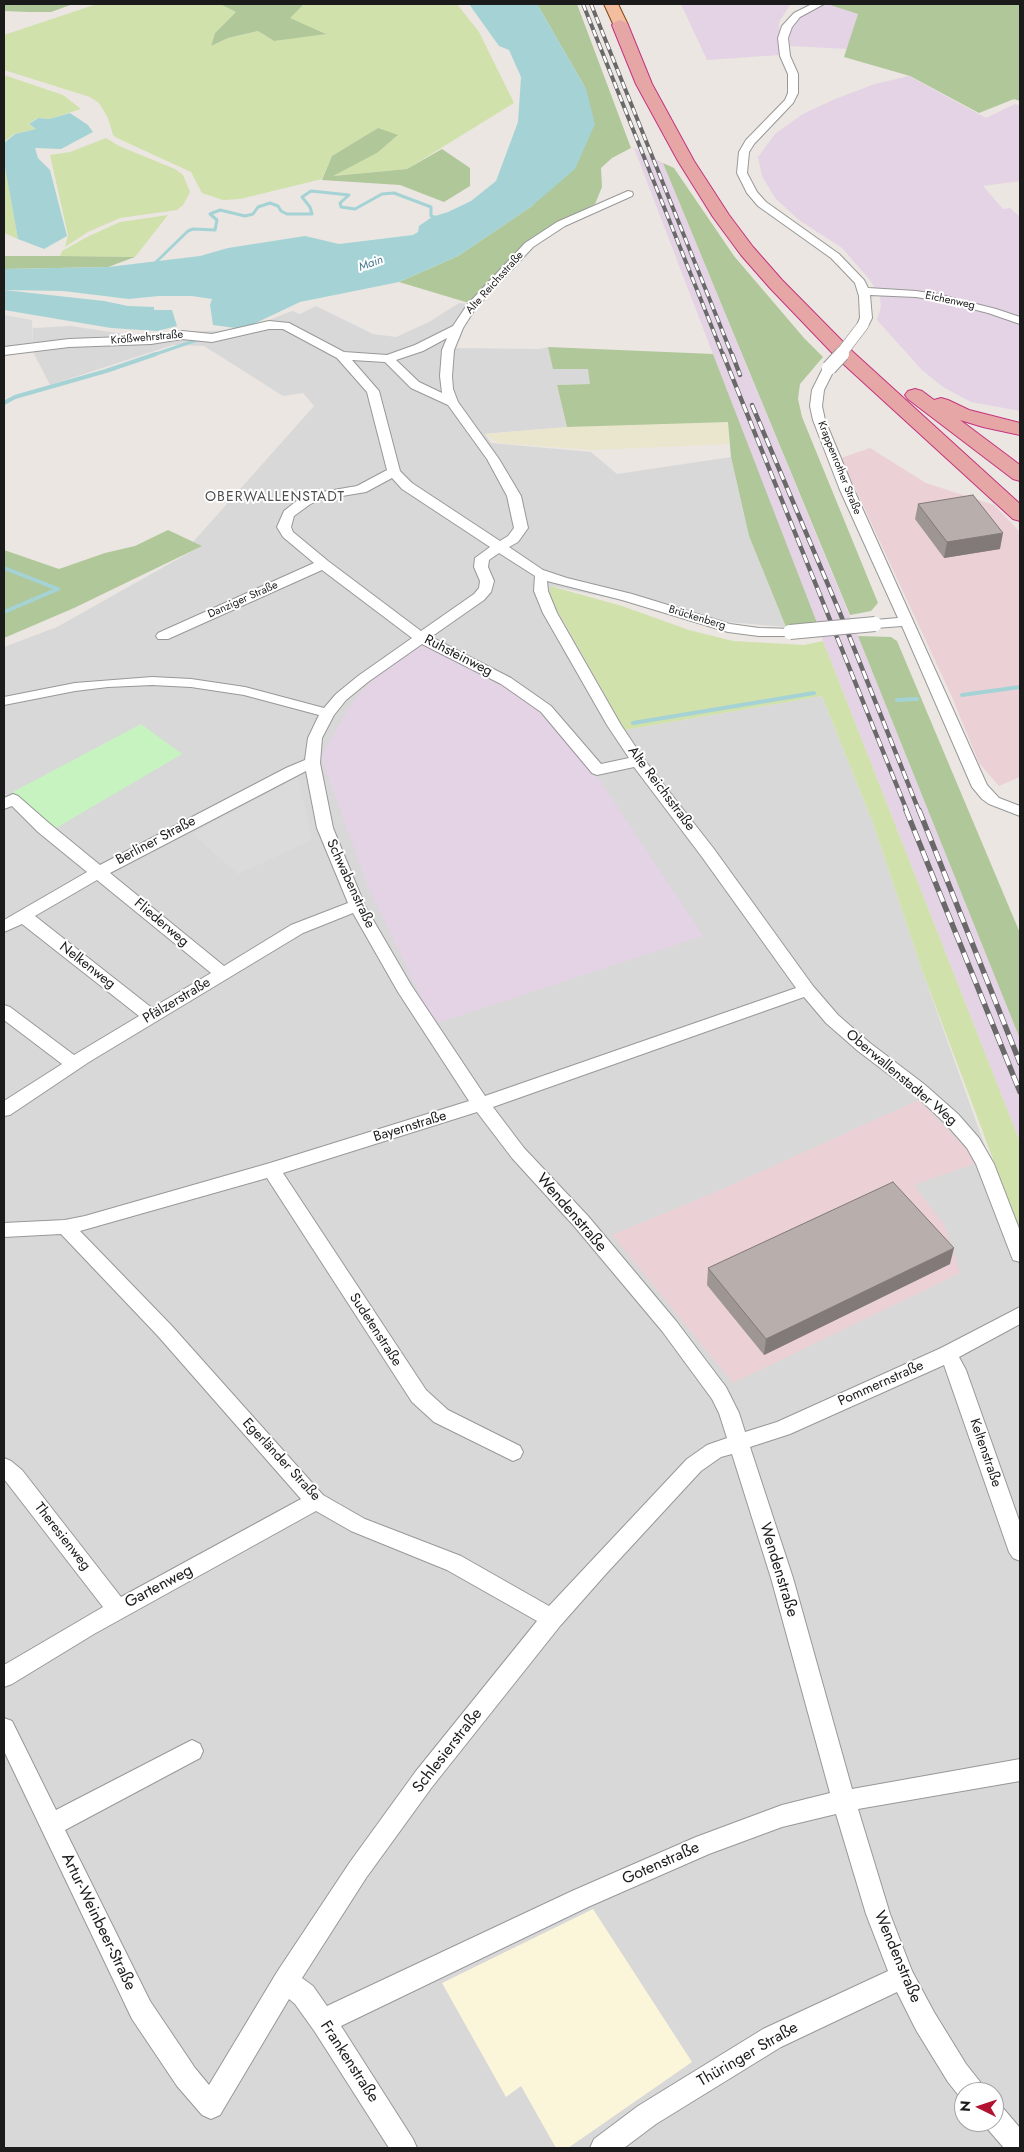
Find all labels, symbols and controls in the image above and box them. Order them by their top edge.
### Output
street label: Alte Reichsstraße [463,249,527,317]
water label: Main [357,253,385,275]
street label: Eichenweg [924,289,976,313]
street label: Krößwehrstraße [110,328,184,348]
street label: Krappenrother Straße [814,419,864,517]
district label: OBERWALLENSTADT [203,490,347,506]
street label: Danziger Straße [206,579,280,621]
street label: Brückenberg [667,603,727,633]
street label: Ruhsteinweg [421,632,495,680]
street label: Alte Reichsstraße [624,744,698,834]
street label: Berliner Straße [113,813,199,869]
street label: Schwabenstraße [322,837,378,931]
street label: Fliederweg [130,895,192,951]
street label: Nelkenweg [56,939,118,993]
street label: Pfälzerstraße [140,974,214,1028]
street label: Oberwallenstadter Weg [842,1027,960,1129]
street label: Bayernstraße [371,1108,449,1146]
street label: Wendenstraße [532,1170,610,1256]
street label: Sudetenstraße [345,1290,405,1370]
street label: Pommernstraße [836,1358,926,1410]
street label: Egerländer Straße [238,1415,324,1505]
street label: Keltenstraße [965,1416,1005,1490]
street label: Theresienweg [30,1500,94,1574]
street label: Wendenstraße [755,1520,801,1620]
street label: Gartenweg [122,1561,196,1613]
street label: Schlesierstraße [409,1705,487,1797]
street label: Gotenstraße [619,1838,703,1890]
street label: Artur-Weinbeer-Straße [56,1850,140,1994]
street label: Wendenstraße [869,1908,925,2006]
street label: Frankenstraße [315,2018,383,2106]
street label: Thüringer Straße [694,2018,802,2092]
north arrow [954,2082,1004,2132]
text: N [955,2100,975,2112]

